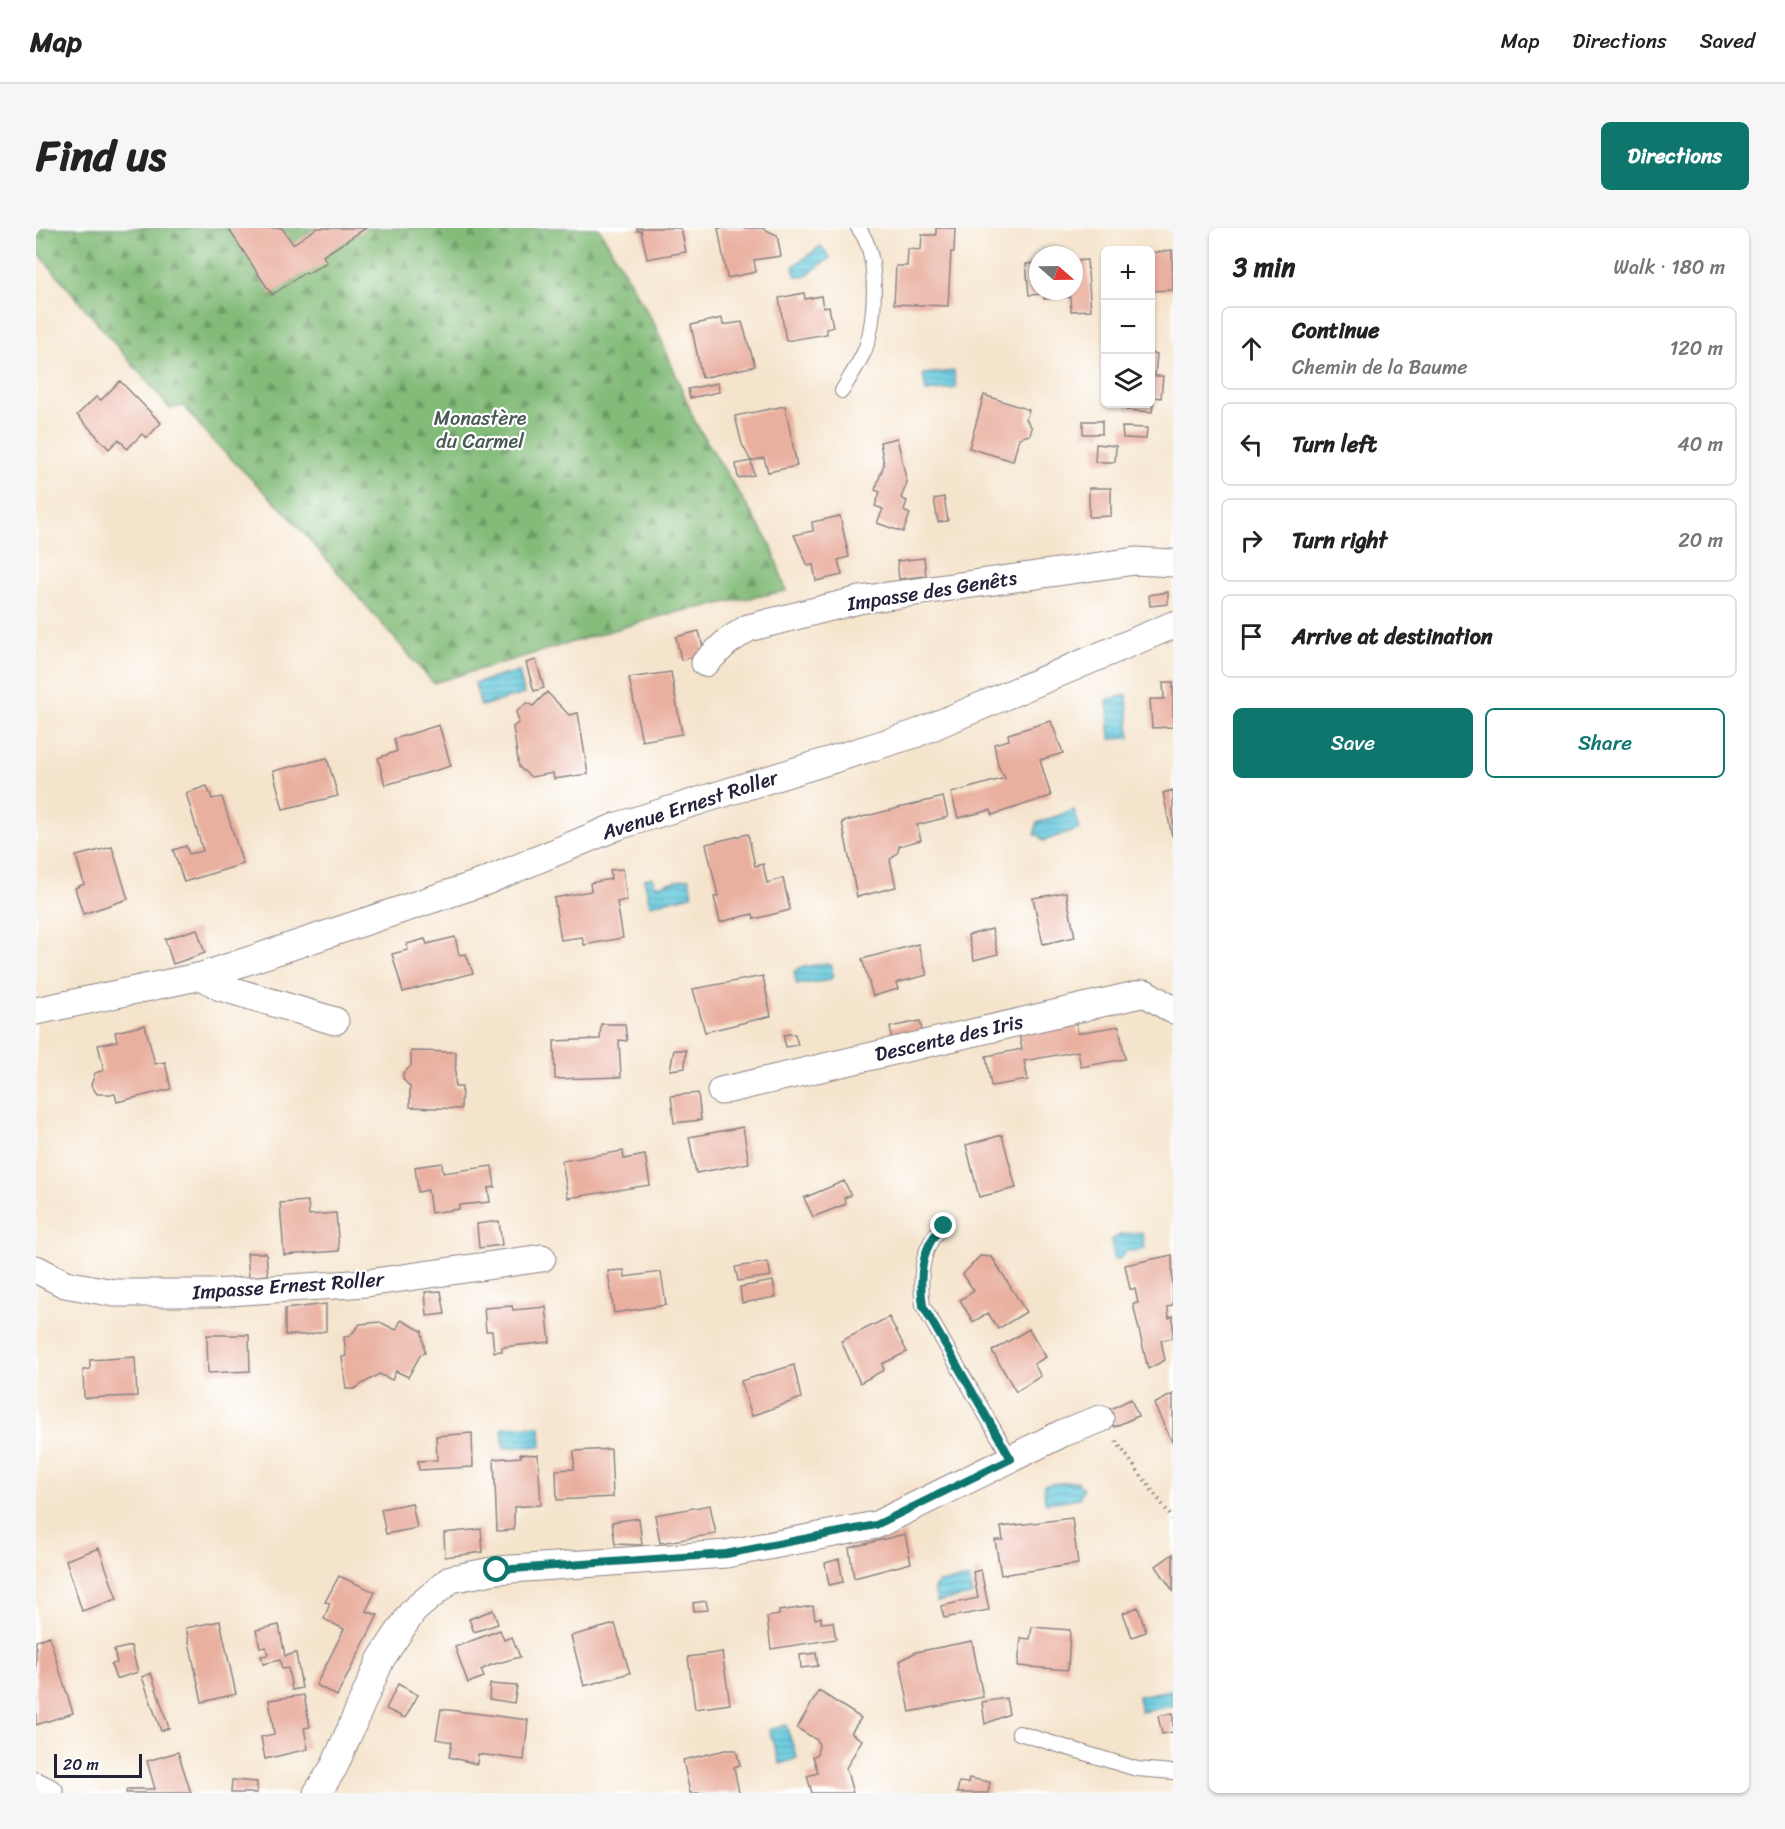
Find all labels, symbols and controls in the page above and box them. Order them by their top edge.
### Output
text: Map [30,17,82,66]
text: Map [1501,22,1539,60]
text: Directions [1572,22,1667,60]
text: Saved [1700,22,1755,60]
text: Find us [36,119,166,193]
button: Directions [1601,122,1749,190]
text: 3 min [1233,244,1295,290]
north arrow [1029,246,1083,300]
map controls [1101,246,1155,408]
button: + [1101,246,1155,300]
text: Walk · 180 m [1614,250,1725,285]
button: − [1101,300,1155,354]
text: Continue [1292,311,1380,350]
text: 120 m [1670,331,1723,366]
icon: ahead [1235,332,1268,365]
text: Chemin de la Baume [1292,350,1468,385]
button: layers [1101,354,1155,408]
park label: Monastère du Carmel [434,401,527,459]
text: Turn left [1292,425,1377,464]
text: 40 m [1677,427,1723,462]
icon: left [1235,428,1268,461]
text: Turn right [1292,521,1387,560]
text: 20 m [1678,523,1723,558]
icon: right [1235,524,1268,557]
street label: Impasse des Genêts [844,560,1020,622]
text: Arrive at destination [1292,617,1493,656]
icon: arrive [1235,620,1268,653]
button: Save [1233,708,1473,778]
button: Share [1485,708,1725,778]
street label: Avenue Ernest Roller [596,760,783,850]
street label: Descente des Iris [871,1004,1027,1072]
route end [930,1212,956,1238]
street label: Impasse Ernest Roller [190,1262,387,1310]
route start [483,1556,509,1582]
text: 20 m [63,1750,99,1779]
scale bar [54,1751,142,1778]

